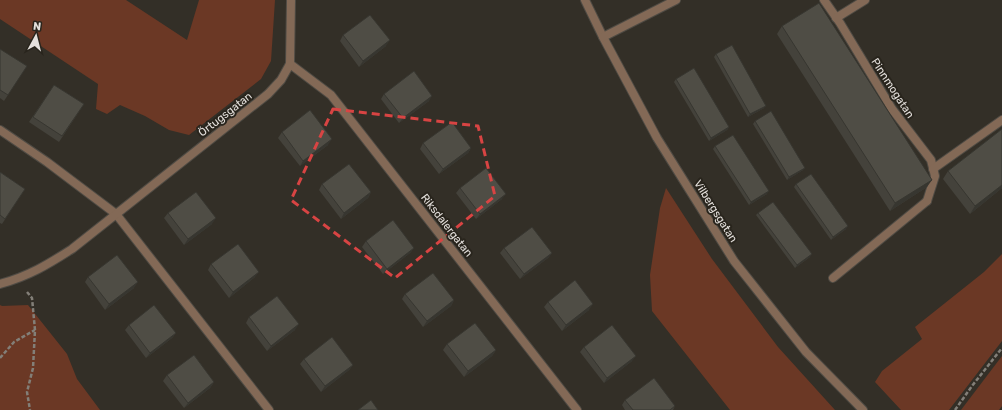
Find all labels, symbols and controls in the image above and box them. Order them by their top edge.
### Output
north arrow [16,16,56,56]
text: N [32,20,42,34]
street label: Pinnmogatan [868,56,917,121]
street label: Örtugsgatan [196,89,255,139]
street label: Vilbergsgatan [691,178,740,245]
street label: Riksdalergatan [418,191,475,259]

